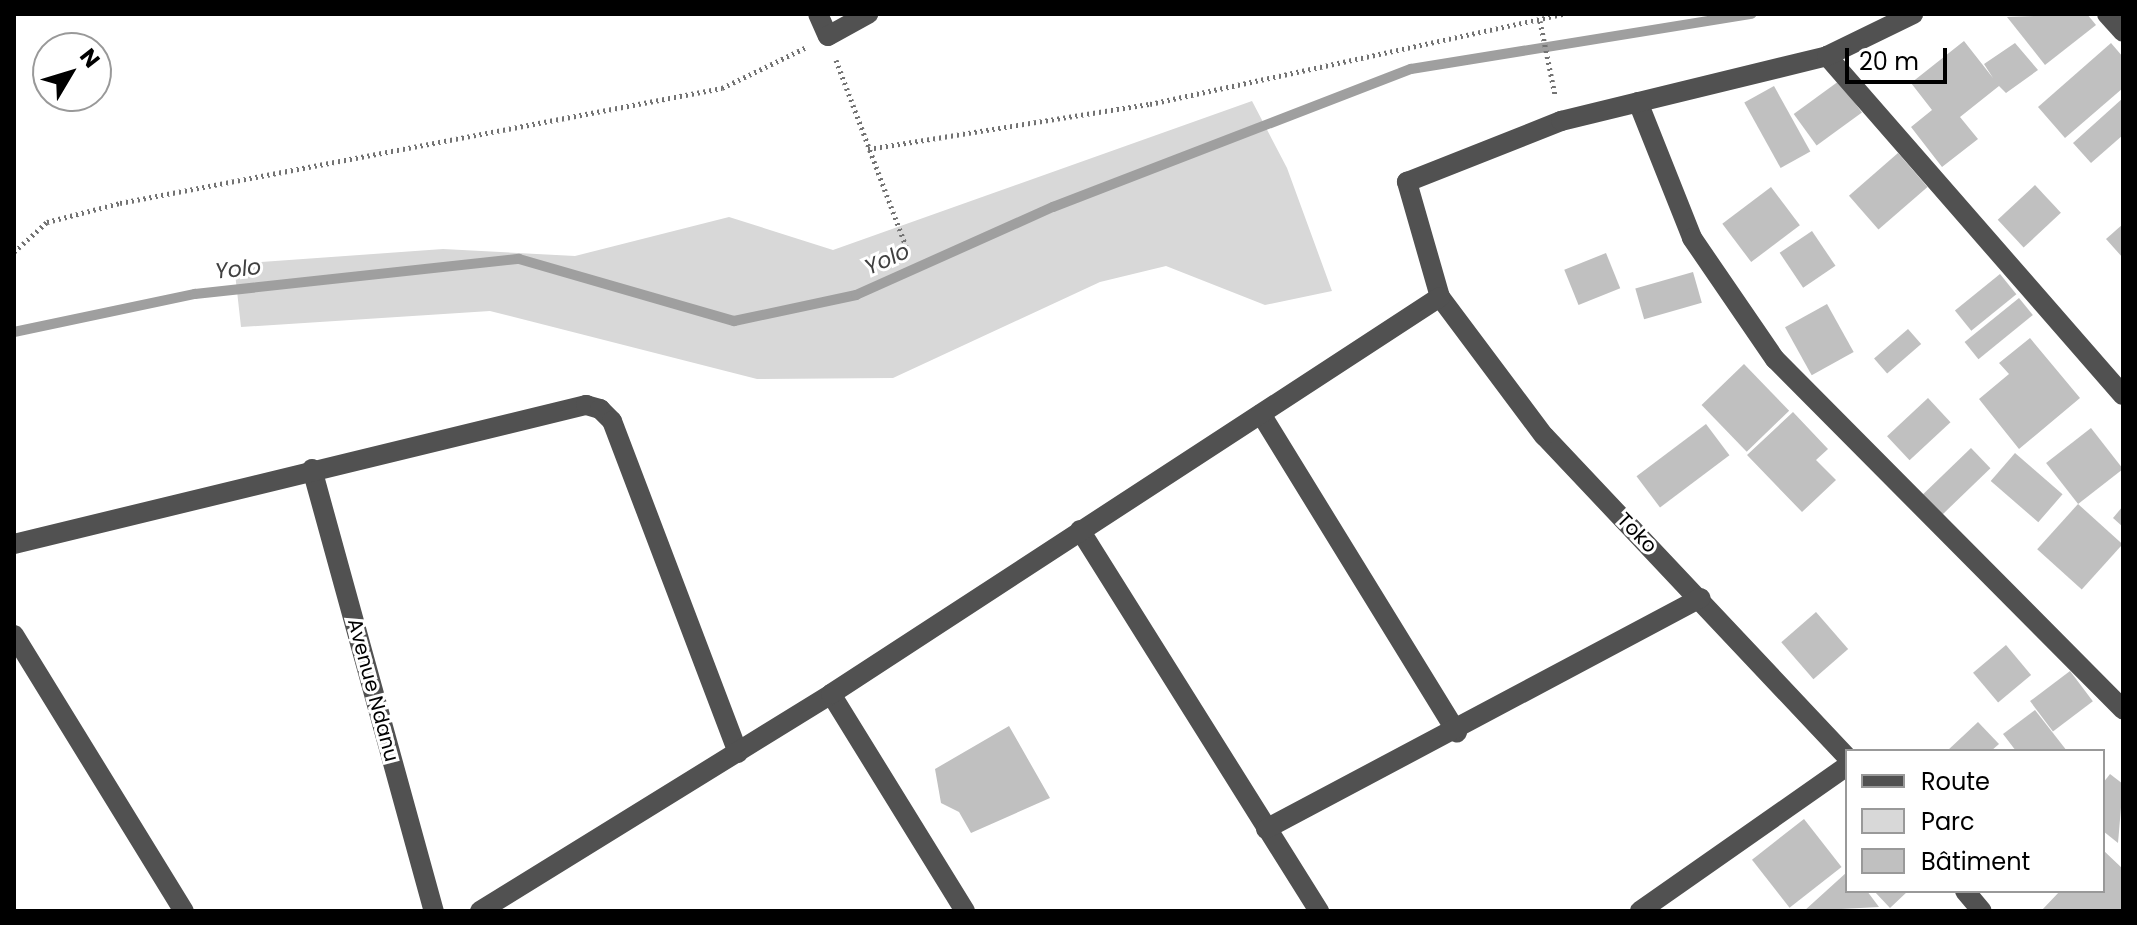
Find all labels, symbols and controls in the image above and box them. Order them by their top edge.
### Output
north arrow [32,32,112,112]
scale bar [1849,32,1951,82]
text: N [72,42,107,74]
text: 20 m [1859,45,1919,78]
water label: Yolo [860,238,914,280]
water label: Yolo [214,253,262,285]
street label: Toko [1612,508,1662,558]
street label: Avenue Ndanu [342,616,404,764]
legend [1845,749,2105,893]
text: Route [1921,765,1990,798]
text: Parc [1921,805,1975,838]
text: Bâtiment [1921,845,2030,878]

